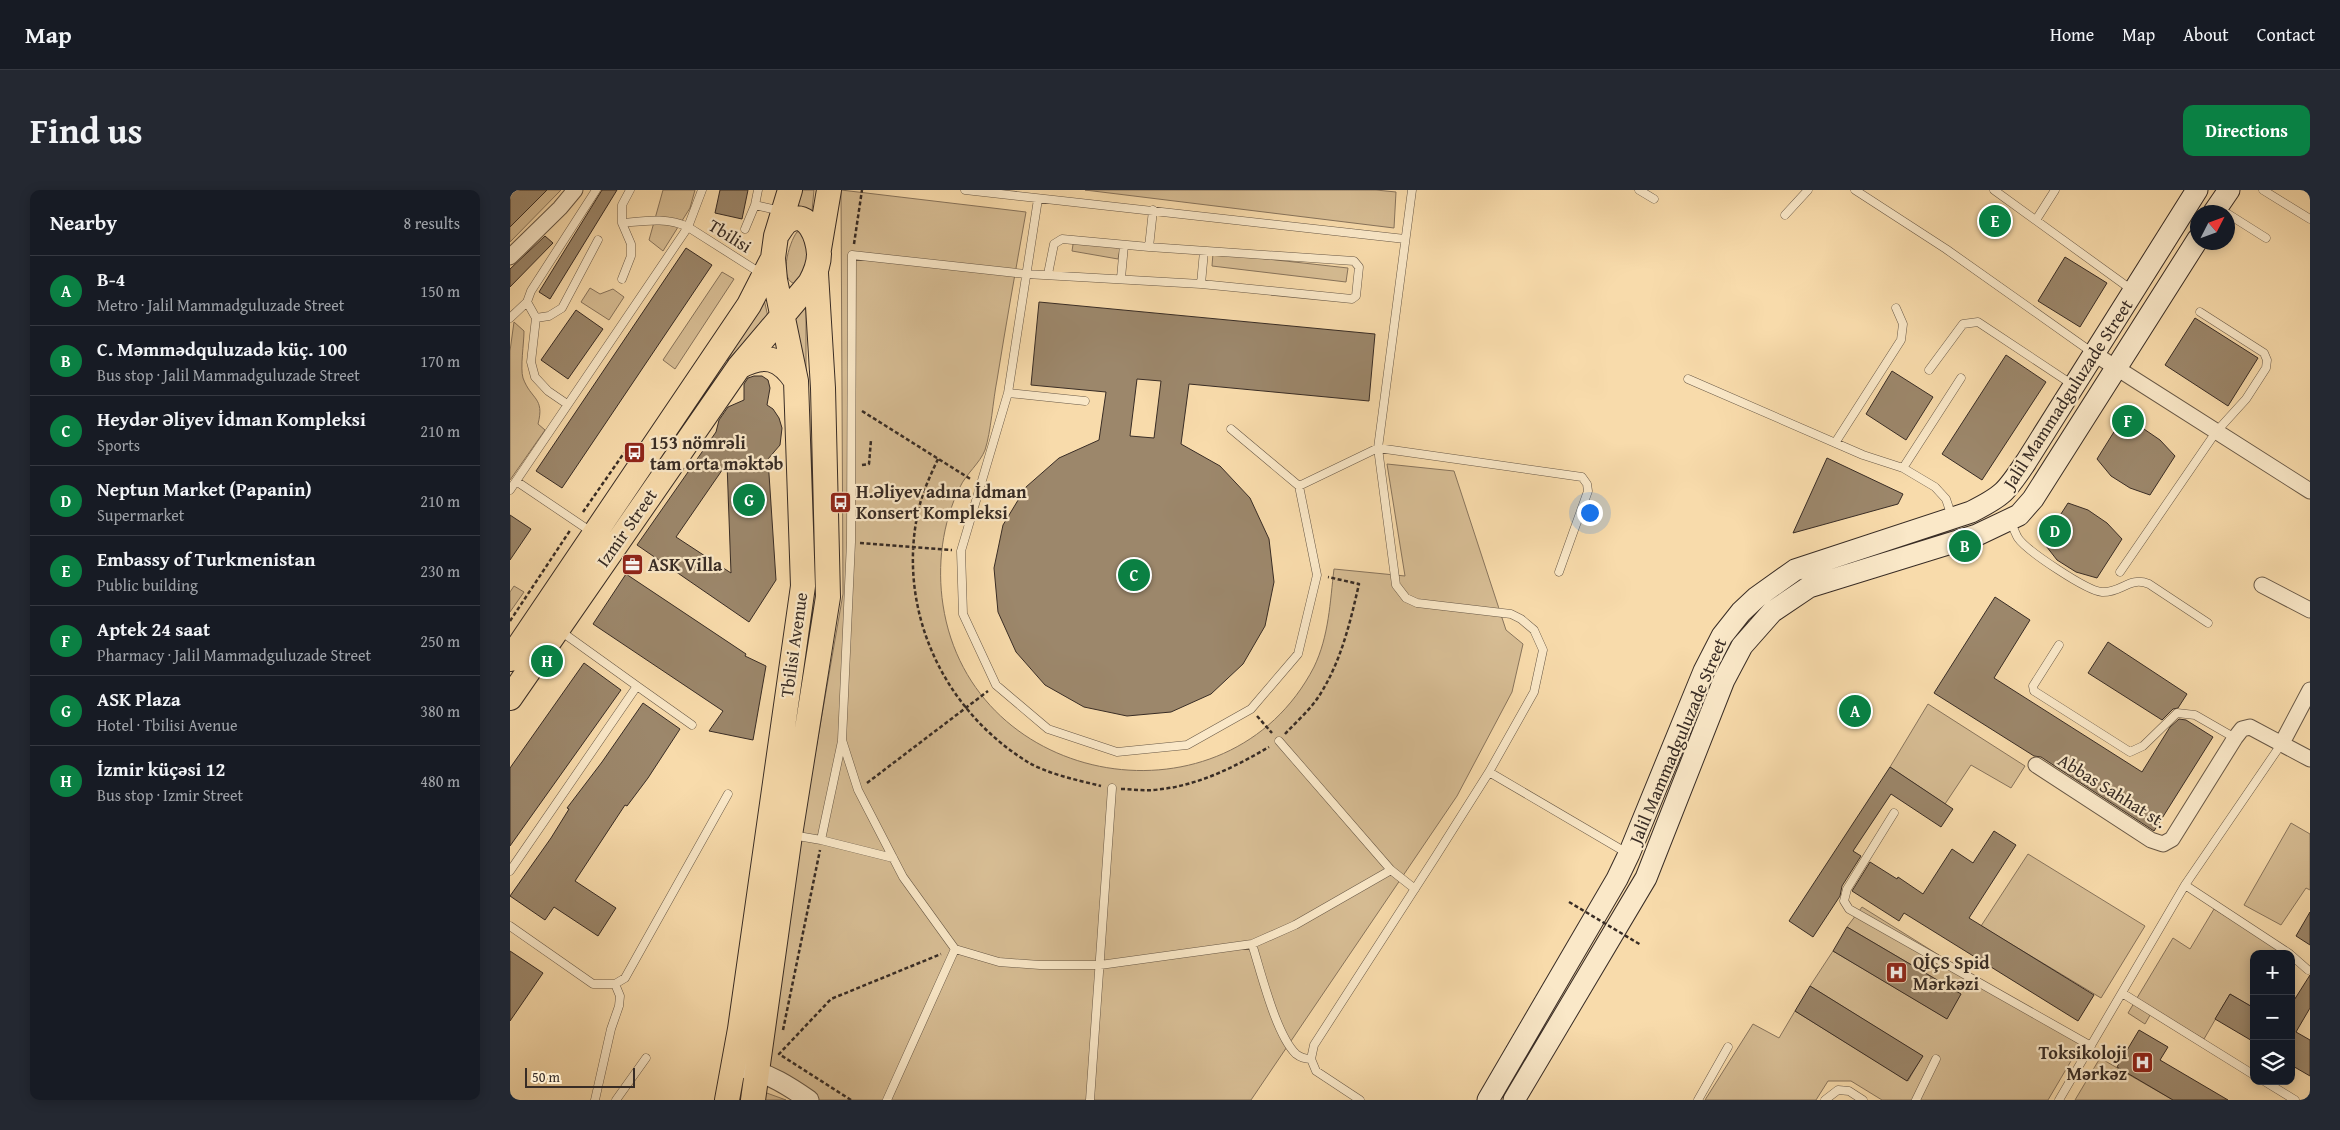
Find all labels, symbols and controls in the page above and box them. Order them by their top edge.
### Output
text: Map [25,17,72,52]
text: Home [2050,21,2094,48]
text: Map [2122,21,2155,48]
text: About [2183,21,2229,48]
text: Contact [2257,21,2315,48]
text: Find us [30,105,143,156]
button: Directions [2183,105,2310,156]
pin: E [1979,202,2011,240]
north arrow [2190,205,2235,250]
text: Nearby [50,207,117,238]
text: 8 results [403,211,460,235]
street label: Tbilisi [703,212,757,259]
text: B-4 [97,265,125,293]
text: A [61,279,71,303]
text: 150 m [420,279,460,303]
text: Metro · Jalil Mammadguluzade Street [97,293,344,317]
street label: Jalil Mammadguluzade Street [1995,293,2140,496]
text: C. Məmmədquluzadə küç. 100 [97,335,347,363]
text: B [61,349,71,373]
text: 170 m [420,349,460,373]
text: Bus stop · Jalil Mammadguluzade Street [97,363,360,387]
pin: F [2112,402,2144,440]
text: Heydər Əliyev İdman Kompleksi [97,405,366,433]
text: C [61,419,71,443]
text: 210 m [420,419,460,443]
place label: 153 nömrəli tam orta məktəb [650,429,784,477]
text: Sports [97,433,140,457]
bus stop icon: 153 nömrəli tam orta məktəb [622,441,646,465]
text: Neptun Market (Papanin) [97,475,312,503]
place label: H.Əliyev adına İdman Konsert Kompleksi [856,478,1027,526]
pin: G [733,481,765,519]
street label: Izmir Street [590,483,664,572]
text: D [61,489,71,513]
text: 210 m [420,489,460,513]
bus stop icon: H.Əliyev adına İdman Konsert Kompleksi [828,490,852,514]
your location [1577,500,1603,526]
text: Supermarket [97,503,184,527]
pin: D [2039,512,2071,550]
pin: B [1949,527,1981,565]
text: Embassy of Turkmenistan [97,545,315,573]
place label: ASK Villa [648,551,723,578]
office icon: ASK Villa [620,553,644,577]
pin: C [1118,556,1150,594]
text: E [62,559,70,583]
text: 230 m [420,559,460,583]
text: Public building [97,573,198,597]
street label: Tbilisi Avenue [773,591,814,699]
text: Aptek 24 saat [97,615,210,643]
text: F [62,629,70,653]
text: 250 m [420,629,460,653]
street label: Jalil Mammadguluzade Street [1621,633,1733,850]
pin: H [531,642,563,680]
text: Pharmacy · Jalil Mammadguluzade Street [97,643,371,667]
text: ASK Plaza [97,685,181,713]
pin: A [1839,692,1871,730]
text: G [61,699,71,723]
text: 380 m [420,699,460,723]
text: Hotel · Tbilisi Avenue [97,713,237,737]
street label: Abbas Sahhat st. [2053,746,2172,835]
text: İzmir küçəsi 12 [97,755,225,783]
text: H [60,769,72,793]
text: 480 m [420,769,460,793]
text: Bus stop · Izmir Street [97,783,243,807]
place label: QİÇS Spid Mərkəzi [1913,949,1990,997]
map controls [2250,950,2295,1085]
button: + [2250,950,2295,995]
hospital icon: QİÇS Spid Mərkəzi [1885,961,1909,985]
button: − [2250,995,2295,1040]
place label: Toksikoloji Mərkəz [2038,1039,2127,1087]
button: layers [2250,1040,2295,1085]
hospital icon: Toksikoloji Mərkəz [2131,1051,2155,1075]
scale bar [525,1065,635,1088]
text: 50 m [532,1067,560,1087]

